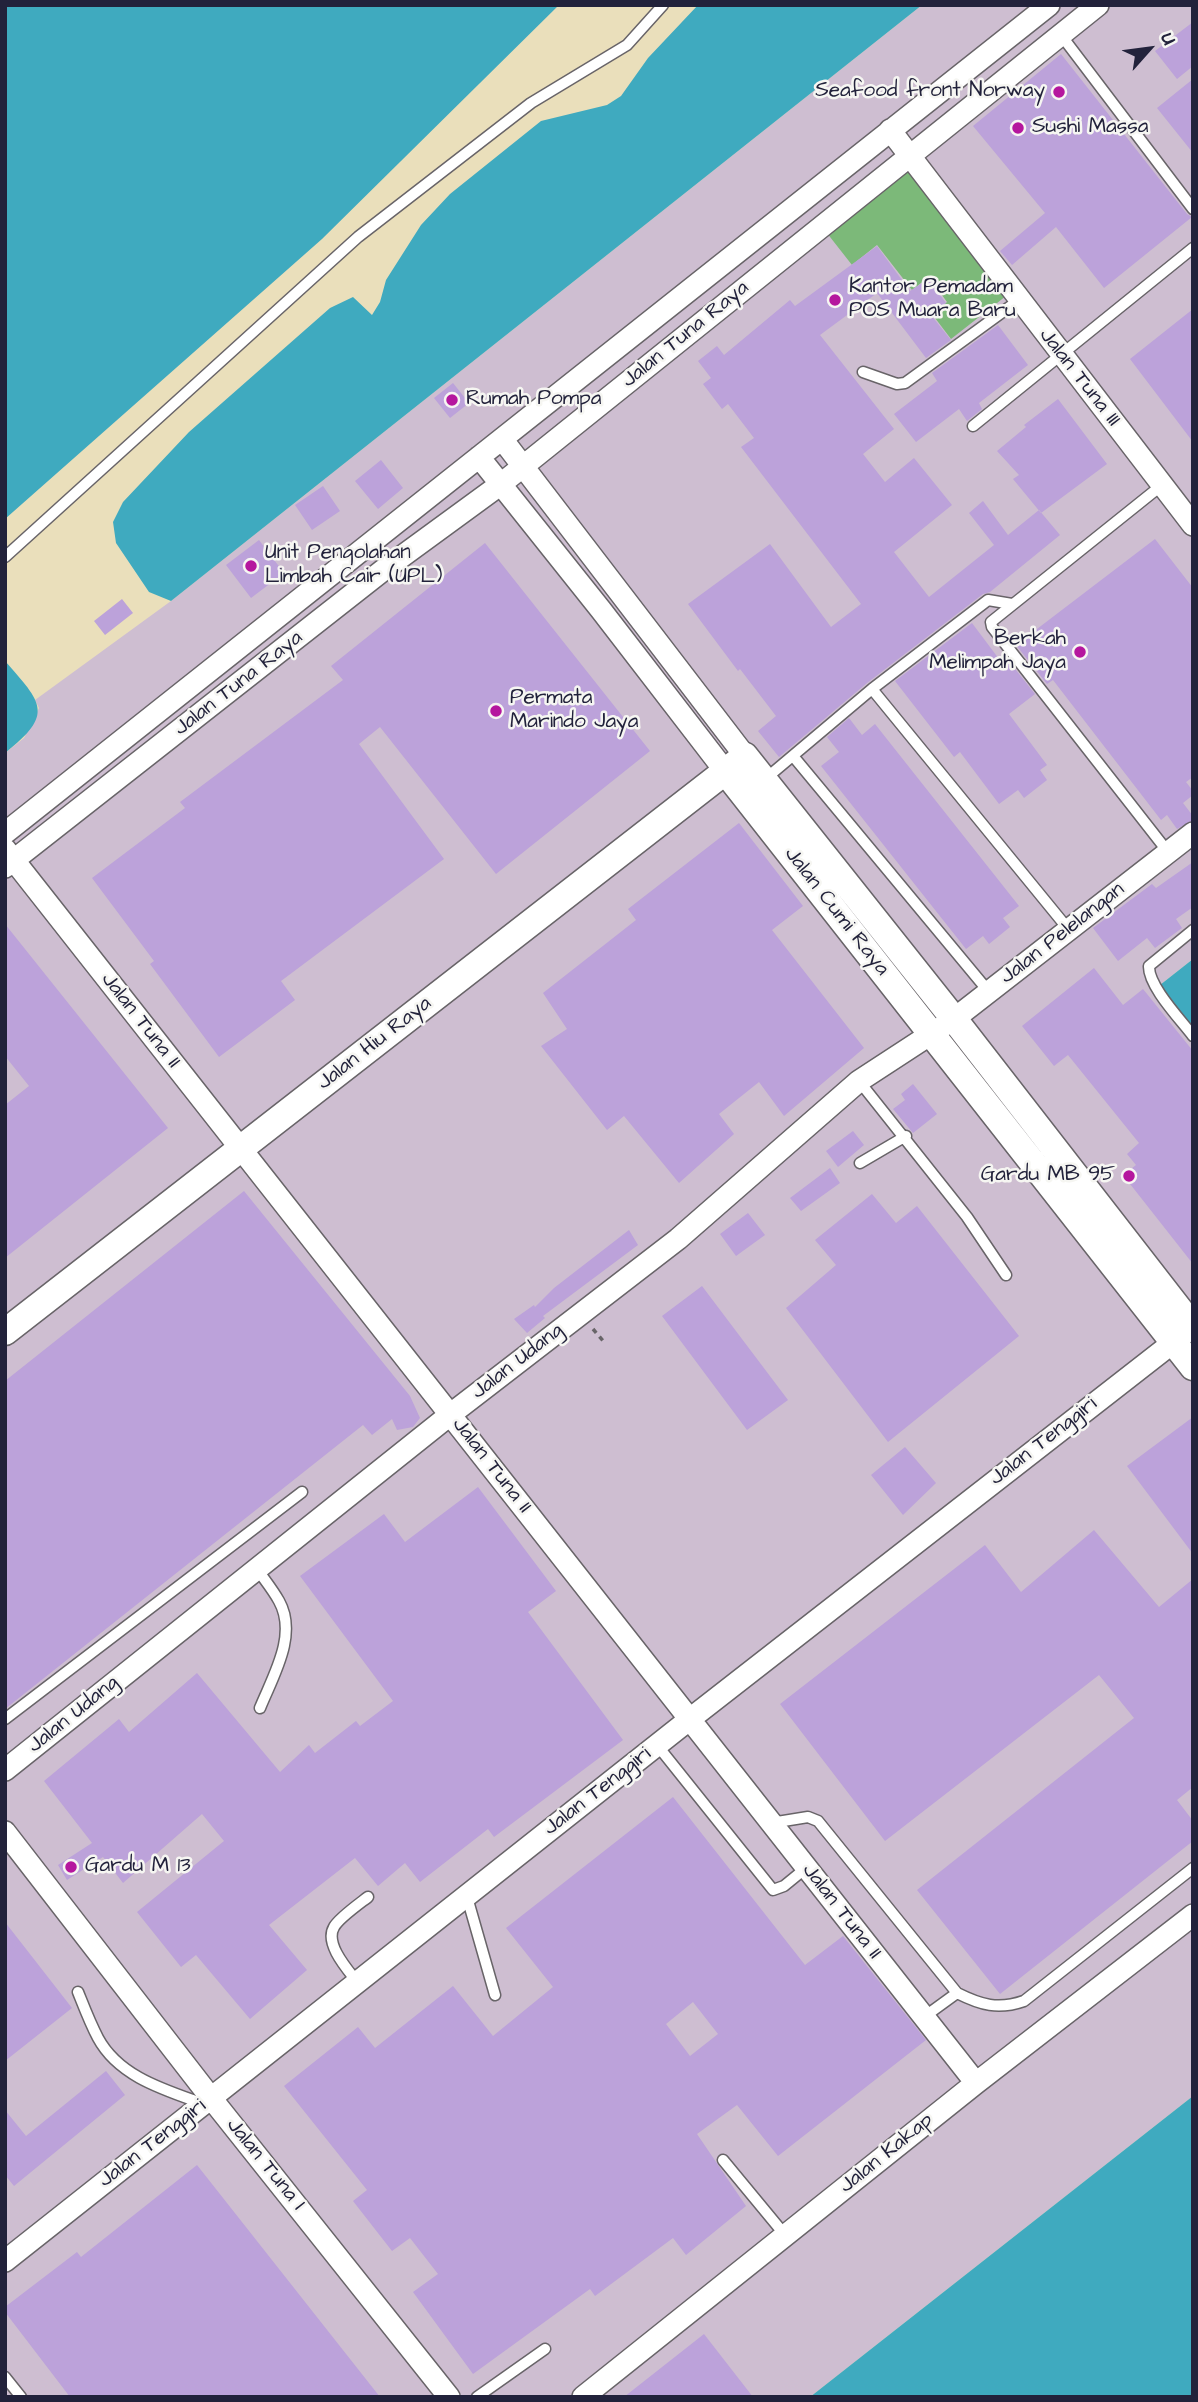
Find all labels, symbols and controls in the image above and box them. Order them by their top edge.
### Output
north arrow [1114,14,1184,84]
text: U [1154,28,1182,50]
place label: Seafood front Norway [815,79,1045,105]
marker: Seafood front Norway [1051,84,1067,100]
place label: Sushi Massa [1032,115,1149,141]
marker: Sushi Massa [1010,120,1026,136]
place label: Kantor Pemadam POS Muara Baru [849,275,1016,325]
street label: Jalan Tuna Raya [617,276,755,394]
marker: Kantor Pemadam POS Muara Baru [827,292,843,308]
street label: Jalan Tuna III [1033,324,1125,432]
place label: Rumah Pompa [466,387,601,413]
marker: Rumah Pompa [444,392,460,408]
place label: Unit Pengolahan Limbah Cair (UPL) [265,541,442,591]
marker: Unit Pengolahan Limbah Cair (UPL) [243,558,259,574]
street label: Jalan Tuna Raya [170,626,308,742]
place label: Berkah Melimpah Jaya [929,627,1066,677]
marker: Berkah Melimpah Jaya [1072,644,1088,660]
place label: Permata Marindo Jaya [510,686,638,736]
marker: Permata Marindo Jaya [488,703,504,719]
street label: Jalan Cumi Raya [778,843,894,981]
street label: Jalan Pelelangan [996,878,1130,990]
street label: Jalan Tuna II [95,968,185,1074]
street label: Jalan Hiu Raya [313,992,437,1096]
place label: Gardu MB 95 [981,1163,1115,1189]
marker: Gardu MB 95 [1121,1168,1137,1184]
street label: Jalan Udang [467,1318,569,1406]
street label: Jalan Tenggiri [985,1392,1103,1492]
street label: Jalan Tuna II [446,1413,536,1519]
street label: Jalan Udang [24,1671,124,1759]
street label: Jalan Tenggiri [539,1742,657,1842]
place label: Gardu M 13 [85,1854,191,1880]
marker: Gardu M 13 [63,1859,79,1875]
street label: Jalan Tuna II [796,1859,886,1965]
street label: Jalan Tenggiri [94,2094,212,2194]
street label: Jalan Kakap [835,2109,939,2199]
street label: Jalan Tuna I [220,2114,310,2216]

